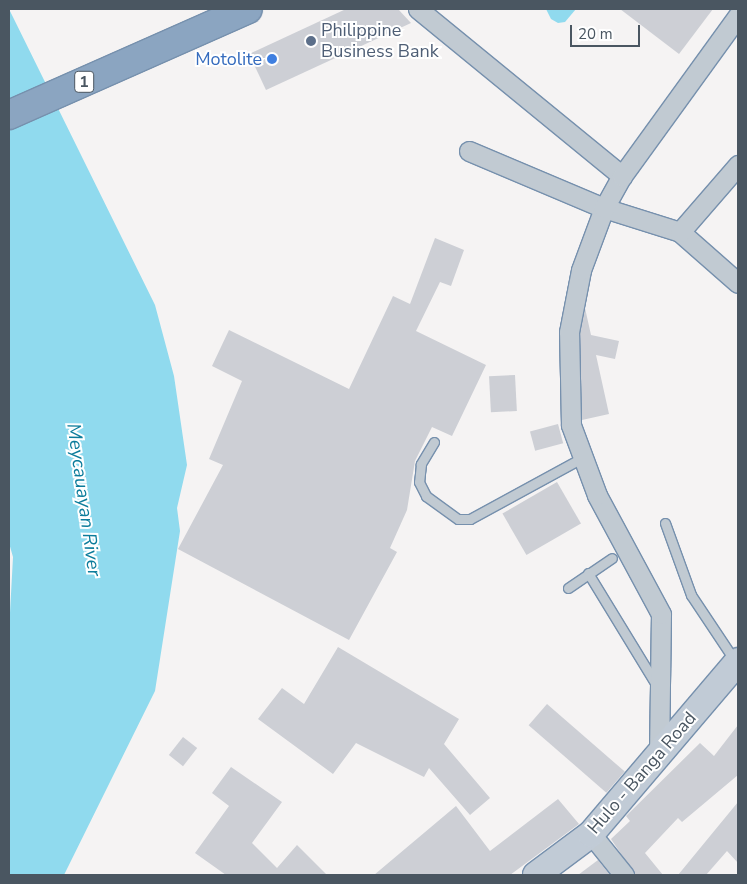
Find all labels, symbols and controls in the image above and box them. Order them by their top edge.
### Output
scale bar [572,15,642,47]
place label: Philippine Business Bank [321,20,439,62]
text: 20 m [578,24,613,44]
marker: Philippine Business Bank [305,35,317,47]
place label: Motolite [195,48,262,70]
marker: Motolite [266,53,278,65]
road number: 1 [74,68,94,95]
water label: Meycauayan River [61,422,105,578]
street label: Hulo - Banga Road [583,708,701,838]

